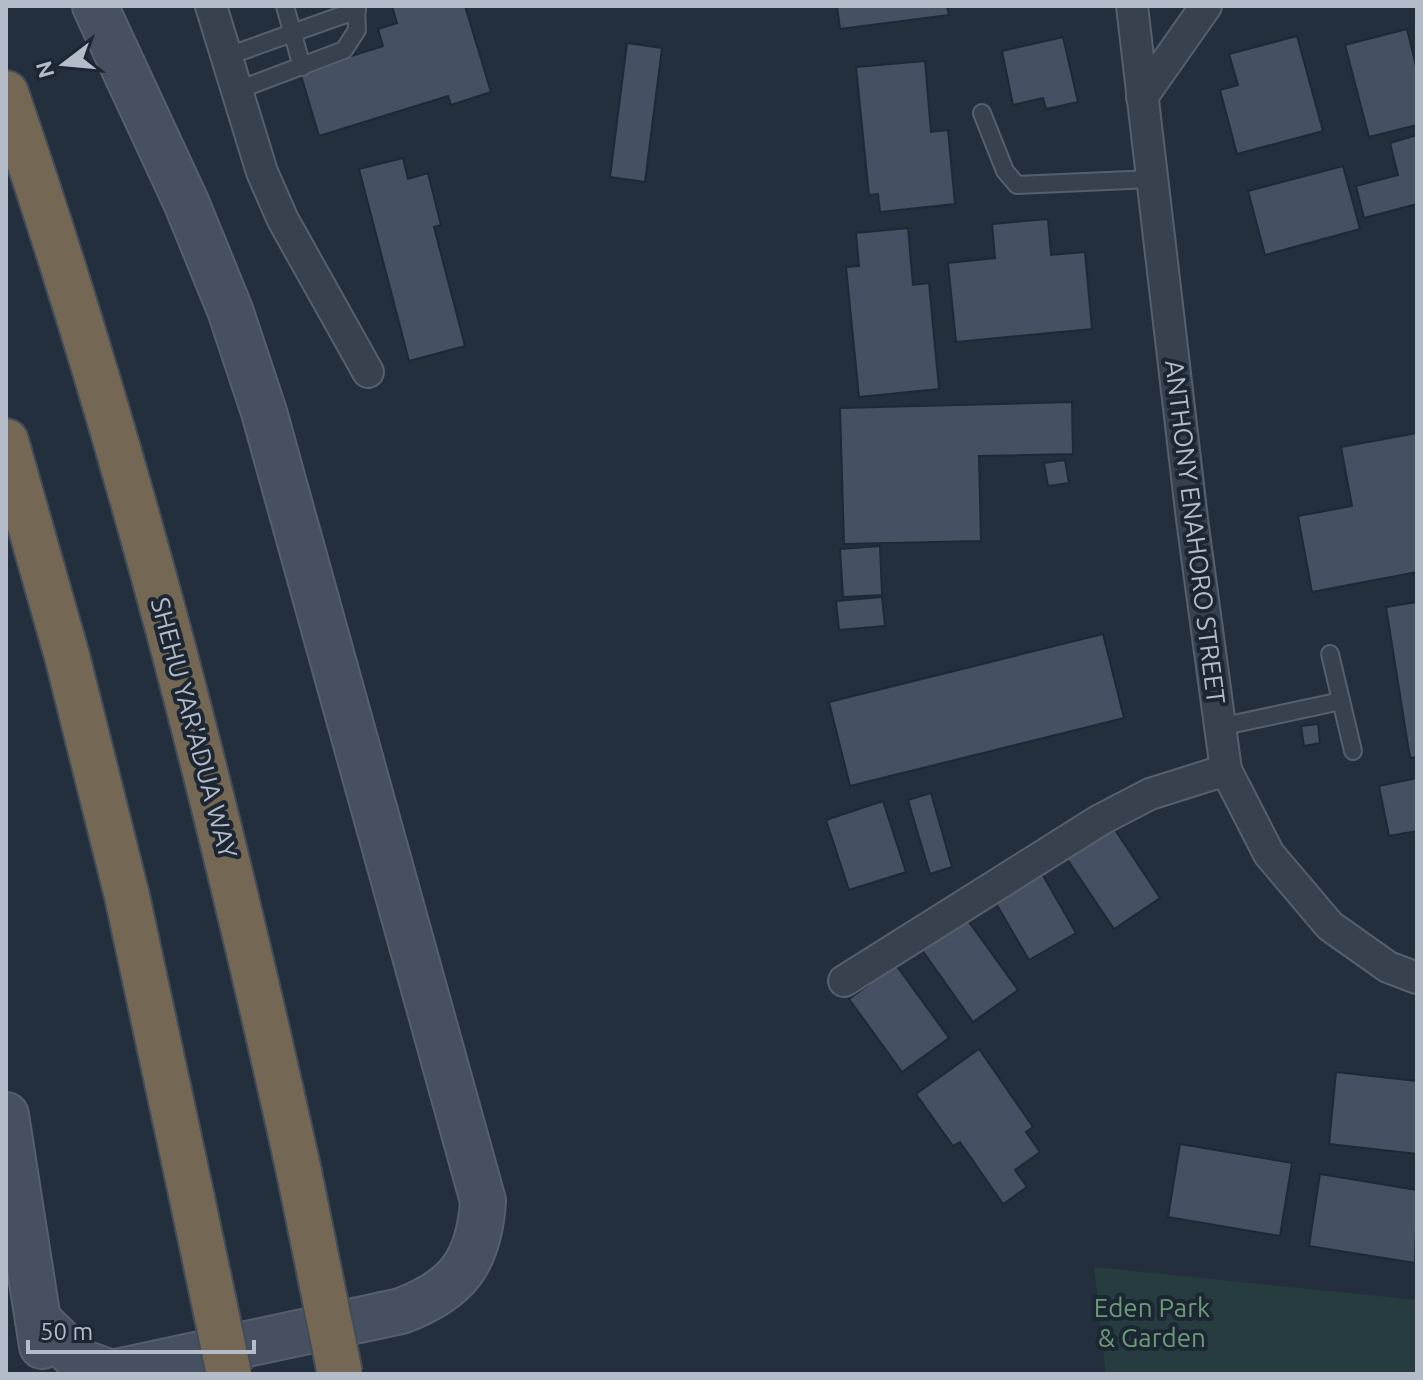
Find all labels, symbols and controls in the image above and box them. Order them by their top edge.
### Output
north arrow [24,24,104,104]
text: N [30,58,59,81]
street label: ANTHONY ENAHORO STREET [1160,358,1231,706]
street label: SHEHU YAR'ADUA WAY [146,594,243,861]
park label: Eden Park & Garden [1094,1293,1210,1352]
scale bar [28,1304,254,1354]
text: 50 m [40,1318,93,1345]

